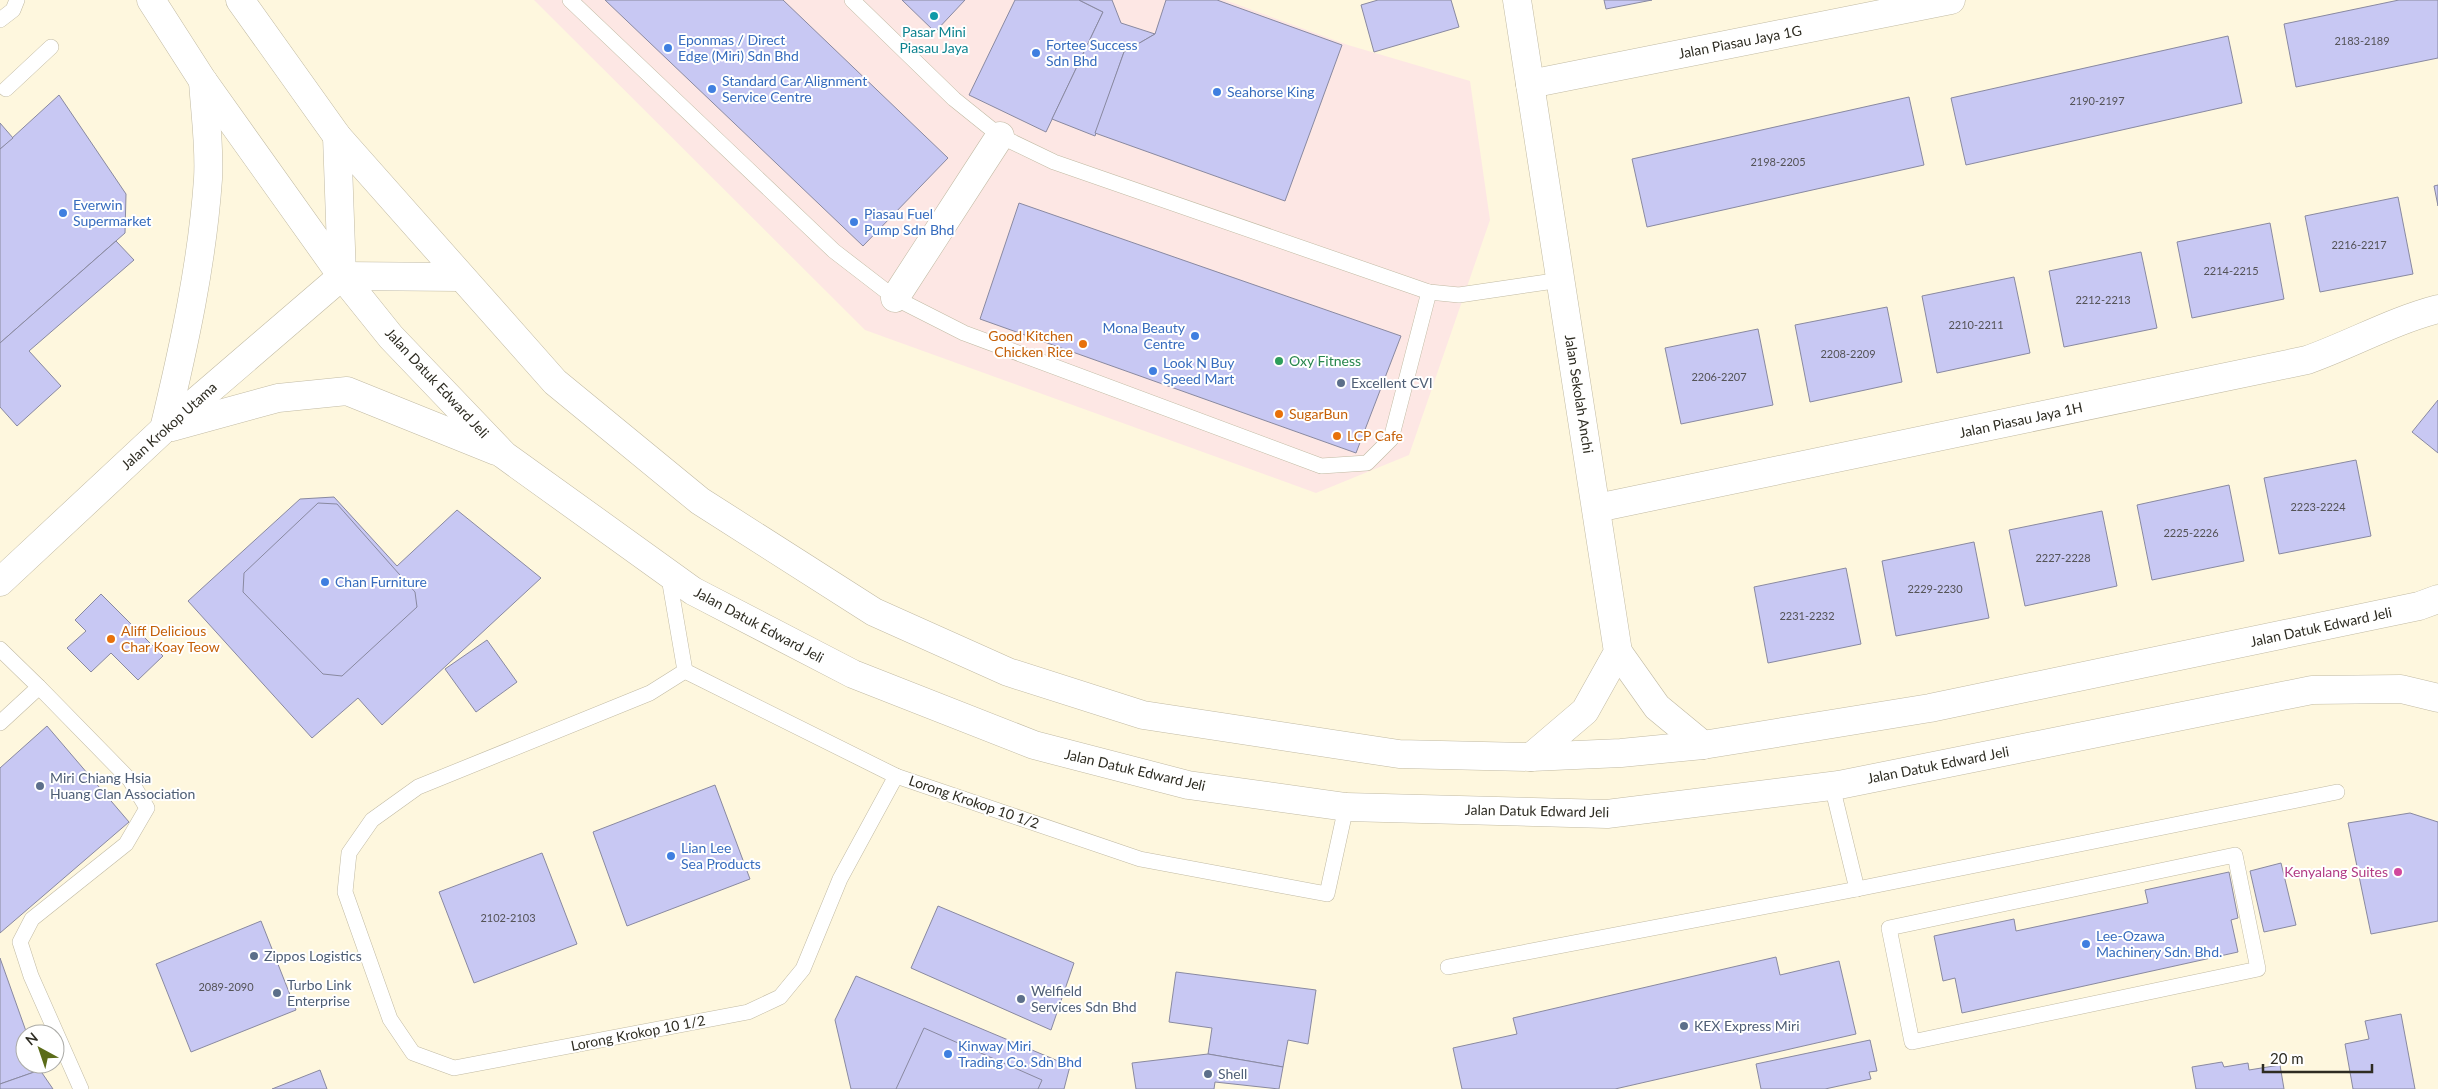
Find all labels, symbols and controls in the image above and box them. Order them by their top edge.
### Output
marker: Pasar Mini Piasau Jaya [928,10,940,22]
street label: Jalan Piasau Jaya 1G [1677,21,1803,62]
place label: Pasar Mini Piasau Jaya [899,23,969,56]
place label: Eponmas / Direct Edge (Miri) Sdn Bhd [678,31,799,64]
house number: 2183-2189 [2334,34,2390,47]
place label: Fortee Success Sdn Bhd [1046,36,1138,69]
marker: Eponmas / Direct Edge (Miri) Sdn Bhd [662,42,674,54]
marker: Fortee Success Sdn Bhd [1030,47,1042,59]
place label: Standard Car Alignment Service Centre [722,72,867,105]
marker: Standard Car Alignment Service Centre [706,83,718,95]
place label: Seahorse King [1227,83,1314,100]
marker: Seahorse King [1211,86,1223,98]
house number: 2190-2197 [2069,94,2125,107]
house number: 2198-2205 [1750,155,1806,168]
place label: Everwin Supermarket [73,196,151,229]
place label: Piasau Fuel Pump Sdn Bhd [864,205,954,238]
marker: Everwin Supermarket [57,207,69,219]
marker: Piasau Fuel Pump Sdn Bhd [848,216,860,228]
house number: 2216-2217 [2331,238,2387,251]
house number: 2214-2215 [2203,264,2259,277]
house number: 2212-2213 [2075,293,2131,306]
house number: 2210-2211 [1948,318,2004,331]
place label: Mona Beauty Centre [1103,319,1186,352]
street label: Jalan Datuk Edward Jeli [382,324,493,441]
place label: Good Kitchen Chicken Rice [988,327,1073,360]
marker: Mona Beauty Centre [1189,330,1201,342]
street label: Jalan Sekolah Anchi [1562,333,1597,455]
marker: Good Kitchen Chicken Rice [1077,338,1089,350]
house number: 2208-2209 [1820,347,1876,360]
place label: Oxy Fitness [1289,352,1361,369]
place label: Look N Buy Speed Mart [1163,354,1235,387]
marker: Oxy Fitness [1273,355,1285,367]
marker: Look N Buy Speed Mart [1147,365,1159,377]
house number: 2206-2207 [1691,370,1747,383]
place label: Excellent CVI [1351,374,1433,391]
marker: Excellent CVI [1335,377,1347,389]
street label: Jalan Krokop Utama [117,378,220,473]
street label: Jalan Piasau Jaya 1H [1958,398,2084,441]
place label: SugarBun [1289,405,1348,422]
marker: SugarBun [1273,408,1285,420]
place label: LCP Cafe [1347,427,1403,444]
marker: LCP Cafe [1331,430,1343,442]
house number: 2223-2224 [2290,500,2346,513]
house number: 2225-2226 [2163,526,2219,539]
house number: 2227-2228 [2035,551,2091,564]
place label: Chan Furniture [335,573,427,590]
marker: Chan Furniture [319,576,331,588]
house number: 2229-2230 [1907,582,1963,595]
street label: Jalan Datuk Edward Jeli [692,583,827,666]
street label: Jalan Datuk Edward Jeli [2249,603,2393,650]
house number: 2231-2232 [1779,609,1835,622]
place label: Aliff Delicious Char Koay Teow [121,622,220,655]
marker: Aliff Delicious Char Koay Teow [105,633,117,645]
street label: Jalan Datuk Edward Jeli [1866,742,2010,787]
street label: Jalan Datuk Edward Jeli [1063,745,1207,794]
place label: Miri Chiang Hsia Huang Clan Association [50,769,195,802]
street label: Lorong Krokop 10 1/2 [907,771,1041,832]
marker: Miri Chiang Hsia Huang Clan Association [34,780,46,792]
street label: Jalan Datuk Edward Jeli [1465,801,1609,820]
place label: Lian Lee Sea Products [681,839,761,872]
marker: Lian Lee Sea Products [665,850,677,862]
place label: Kenyalang Suites [2284,863,2388,880]
marker: Kenyalang Suites [2392,866,2404,878]
house number: 2102-2103 [480,911,536,924]
place label: Lee-Ozawa Machinery Sdn. Bhd. [2096,927,2222,960]
marker: Lee-Ozawa Machinery Sdn. Bhd. [2080,938,2092,950]
place label: Zippos Logistics [264,947,362,964]
marker: Zippos Logistics [248,950,260,962]
place label: Turbo Link Enterprise [287,976,352,1009]
house number: 2089-2090 [198,980,254,993]
place label: Welfield Services Sdn Bhd [1031,982,1137,1015]
marker: Turbo Link Enterprise [271,987,283,999]
marker: Welfield Services Sdn Bhd [1015,993,1027,1005]
street label: Lorong Krokop 10 1/2 [569,1011,707,1054]
place label: KEX Express Miri [1694,1017,1800,1034]
marker: KEX Express Miri [1678,1020,1690,1032]
north arrow [15,1024,65,1074]
text: N [22,1029,41,1049]
place label: Kinway Miri Trading Co. Sdn Bhd [958,1037,1082,1070]
scale bar [2263,1042,2372,1074]
marker: Kinway Miri Trading Co. Sdn Bhd [942,1048,954,1060]
text: 20 m [2270,1049,2304,1067]
place label: Shell [1218,1065,1247,1082]
marker: Shell [1202,1068,1214,1080]

